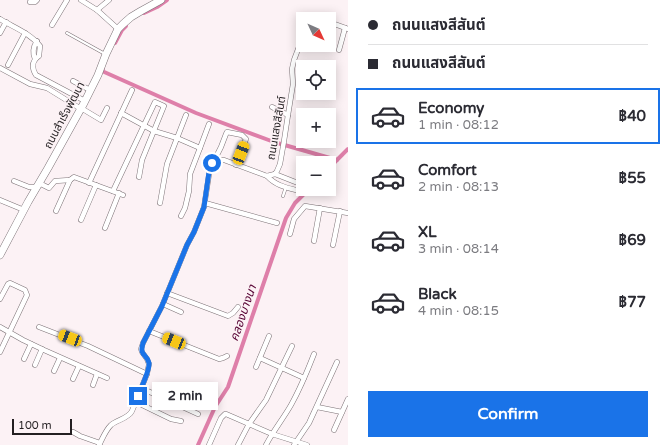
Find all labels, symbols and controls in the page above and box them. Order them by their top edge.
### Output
north arrow [296,12,336,52]
map controls [296,12,336,196]
text: ถนนแสงสีสันต์ [392,16,485,34]
text: ถนนแสงสีสันต์ [392,54,485,72]
button: locate [296,60,336,100]
street label: ถนนสำเร็จพัฒนา [41,80,88,151]
street label: ถนนแสงสีสันต์ [264,95,289,161]
icon: car [370,98,406,134]
text: Economy [418,99,484,117]
text: ฿40 [618,107,646,125]
button: + [296,108,336,148]
text: 1 min · 08:12 [418,117,499,133]
car [231,140,251,166]
route start [203,154,221,172]
button: − [296,156,336,196]
icon: car [370,160,406,196]
text: Comfort [418,161,477,179]
text: ฿55 [618,169,646,187]
text: 2 min · 08:13 [418,179,499,195]
icon: car [370,222,406,258]
text: XL [418,223,437,241]
text: ฿69 [618,231,646,249]
text: 3 min · 08:14 [418,241,499,257]
water label: คลองบางนา [227,282,259,343]
icon: car [370,284,406,320]
text: Black [418,285,457,303]
text: ฿77 [618,293,646,311]
text: 4 min · 08:15 [418,303,499,319]
car [57,328,83,348]
car [161,331,187,351]
callout: 2 min [152,382,218,410]
route end [129,387,147,405]
text: 2 min [168,388,202,404]
button: Confirm [368,391,648,437]
scale bar [12,417,72,436]
text: 100 m [18,419,52,432]

